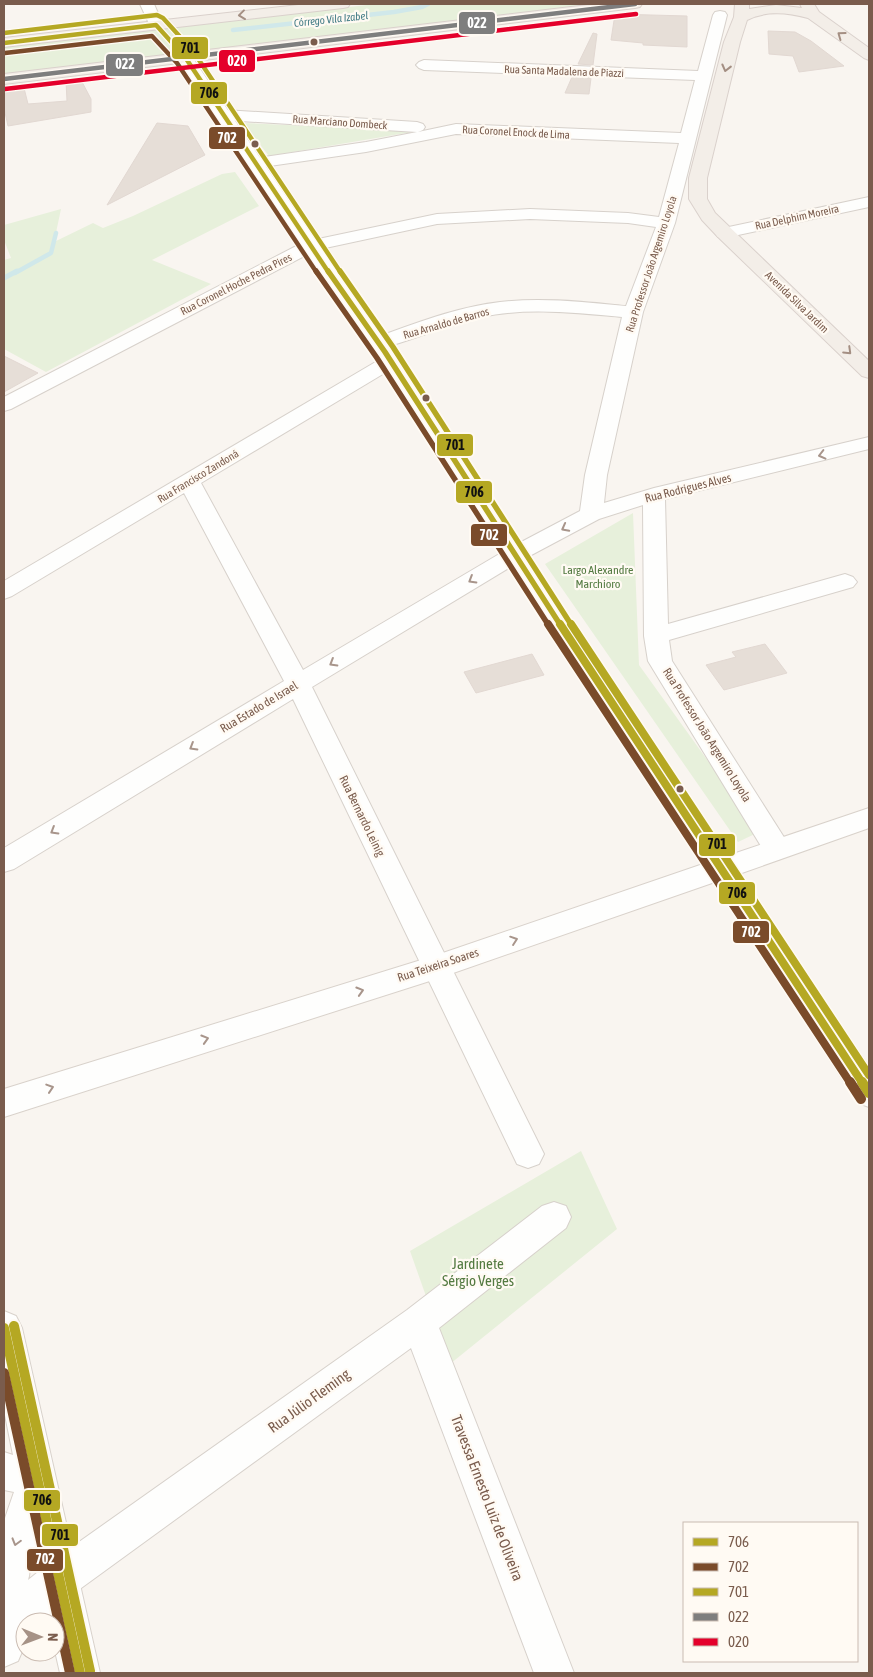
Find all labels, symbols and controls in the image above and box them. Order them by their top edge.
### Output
one-way arrow [238,9,246,20]
water label: Córrego Vila Izabel [293,9,369,29]
line badge: 022 [458,11,496,35]
text: 022 [467,15,487,31]
one-way arrow [837,32,847,41]
line badge: 701 [171,36,209,60]
unlabelled marker [309,37,319,47]
text: 701 [180,40,200,56]
line badge: 020 [218,49,256,73]
line badge: 022 [105,53,144,77]
text: 020 [227,53,247,69]
text: 022 [115,56,135,72]
street label: Rua Santa Madalena de Piazzi [504,63,624,79]
one-way arrow [721,63,732,72]
line badge: 706 [190,81,228,105]
text: 706 [199,85,219,101]
street label: Rua Marciano Dombeck [292,113,388,131]
street label: Rua Coronel Enock de Lima [462,123,570,141]
line badge: 702 [208,126,246,150]
text: 702 [217,130,237,146]
unlabelled marker [250,139,260,149]
street label: Rua Professor João Argemiro Loyola [623,194,679,334]
street label: Rua Delphim Moreira [754,202,840,232]
street label: Rua Coronel Hoche Pedra Pires [178,251,294,317]
street label: Avenida Silva Jardim [763,269,831,335]
street label: Rua Arnaldo de Barros [402,305,490,341]
one-way arrow [842,345,851,354]
unlabelled marker [421,393,431,403]
line badge: 701 [436,433,474,457]
text: 701 [445,437,465,453]
street label: Rua Francisco Zandoná [155,447,241,505]
one-way arrow [818,449,826,459]
street label: Rua Rodrigues Alves [643,471,733,505]
line badge: 706 [455,480,493,504]
text: 706 [464,484,484,500]
one-way arrow [562,522,571,532]
line badge: 702 [470,523,508,547]
text: 702 [479,527,499,543]
park label: Largo Alexandre Marchioro [563,563,633,591]
one-way arrow [469,573,478,583]
one-way arrow [329,656,338,666]
street label: Rua Professor João Argemiro Loyola [660,665,754,805]
street label: Rua Estado de Israel [218,678,301,736]
one-way arrow [190,740,199,750]
street label: Rua Bernardo Leinig [336,773,388,859]
unlabelled marker [675,784,685,794]
one-way arrow [51,824,60,834]
line badge: 701 [698,833,736,857]
text: 701 [707,836,727,852]
line badge: 706 [718,881,756,905]
text: 706 [727,885,747,901]
line badge: 702 [732,920,770,944]
text: 702 [741,924,761,940]
one-way arrow [510,936,518,946]
street label: Rua Teixeira Soares [396,945,480,985]
one-way arrow [355,986,364,996]
one-way arrow [200,1035,209,1045]
one-way arrow [46,1084,54,1094]
park label: Jardinete Sérgio Verges [442,1255,514,1289]
street label: Rua Júlio Fleming [264,1365,353,1436]
street label: Travessa Ernesto Luiz de Oliveira [448,1413,527,1583]
line badge: 706 [23,1489,61,1512]
text: 706 [32,1492,52,1508]
legend [683,1522,858,1662]
line badge: 701 [41,1523,79,1547]
text: 701 [50,1527,70,1543]
text: 706 [728,1533,749,1550]
one-way arrow [12,1537,22,1545]
line badge: 702 [26,1548,64,1572]
text: 702 [35,1551,55,1567]
text: 702 [728,1558,749,1575]
text: 701 [728,1583,749,1600]
text: 022 [728,1608,749,1625]
north arrow [15,1612,65,1662]
text: N [45,1633,61,1641]
text: 020 [728,1633,749,1650]

